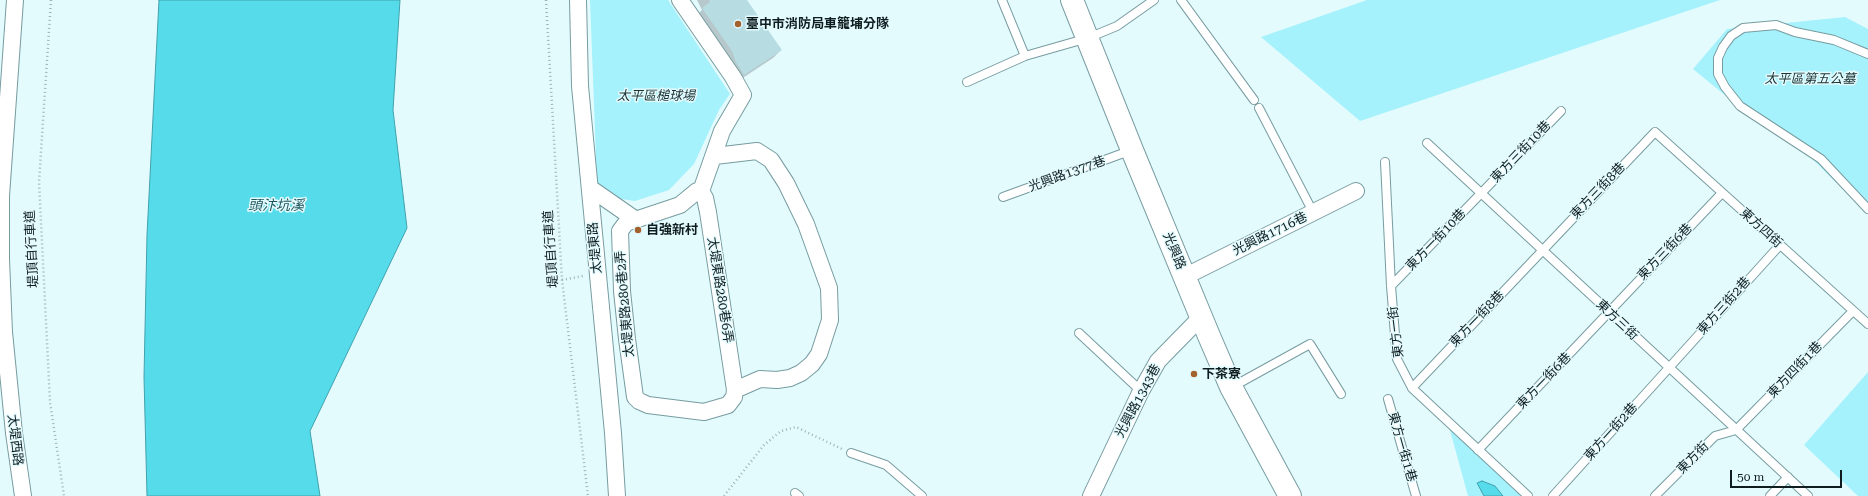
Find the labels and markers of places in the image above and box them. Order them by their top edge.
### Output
place label: 臺中市消防局車籠埔分隊 [746,16,889,32]
marker: 臺中市消防局車籠埔分隊 [733,19,743,29]
place label: 自強新村 [646,222,698,238]
marker: 自強新村 [633,225,643,235]
place label: 下茶寮 [1202,366,1241,382]
marker: 下茶寮 [1189,369,1199,379]

